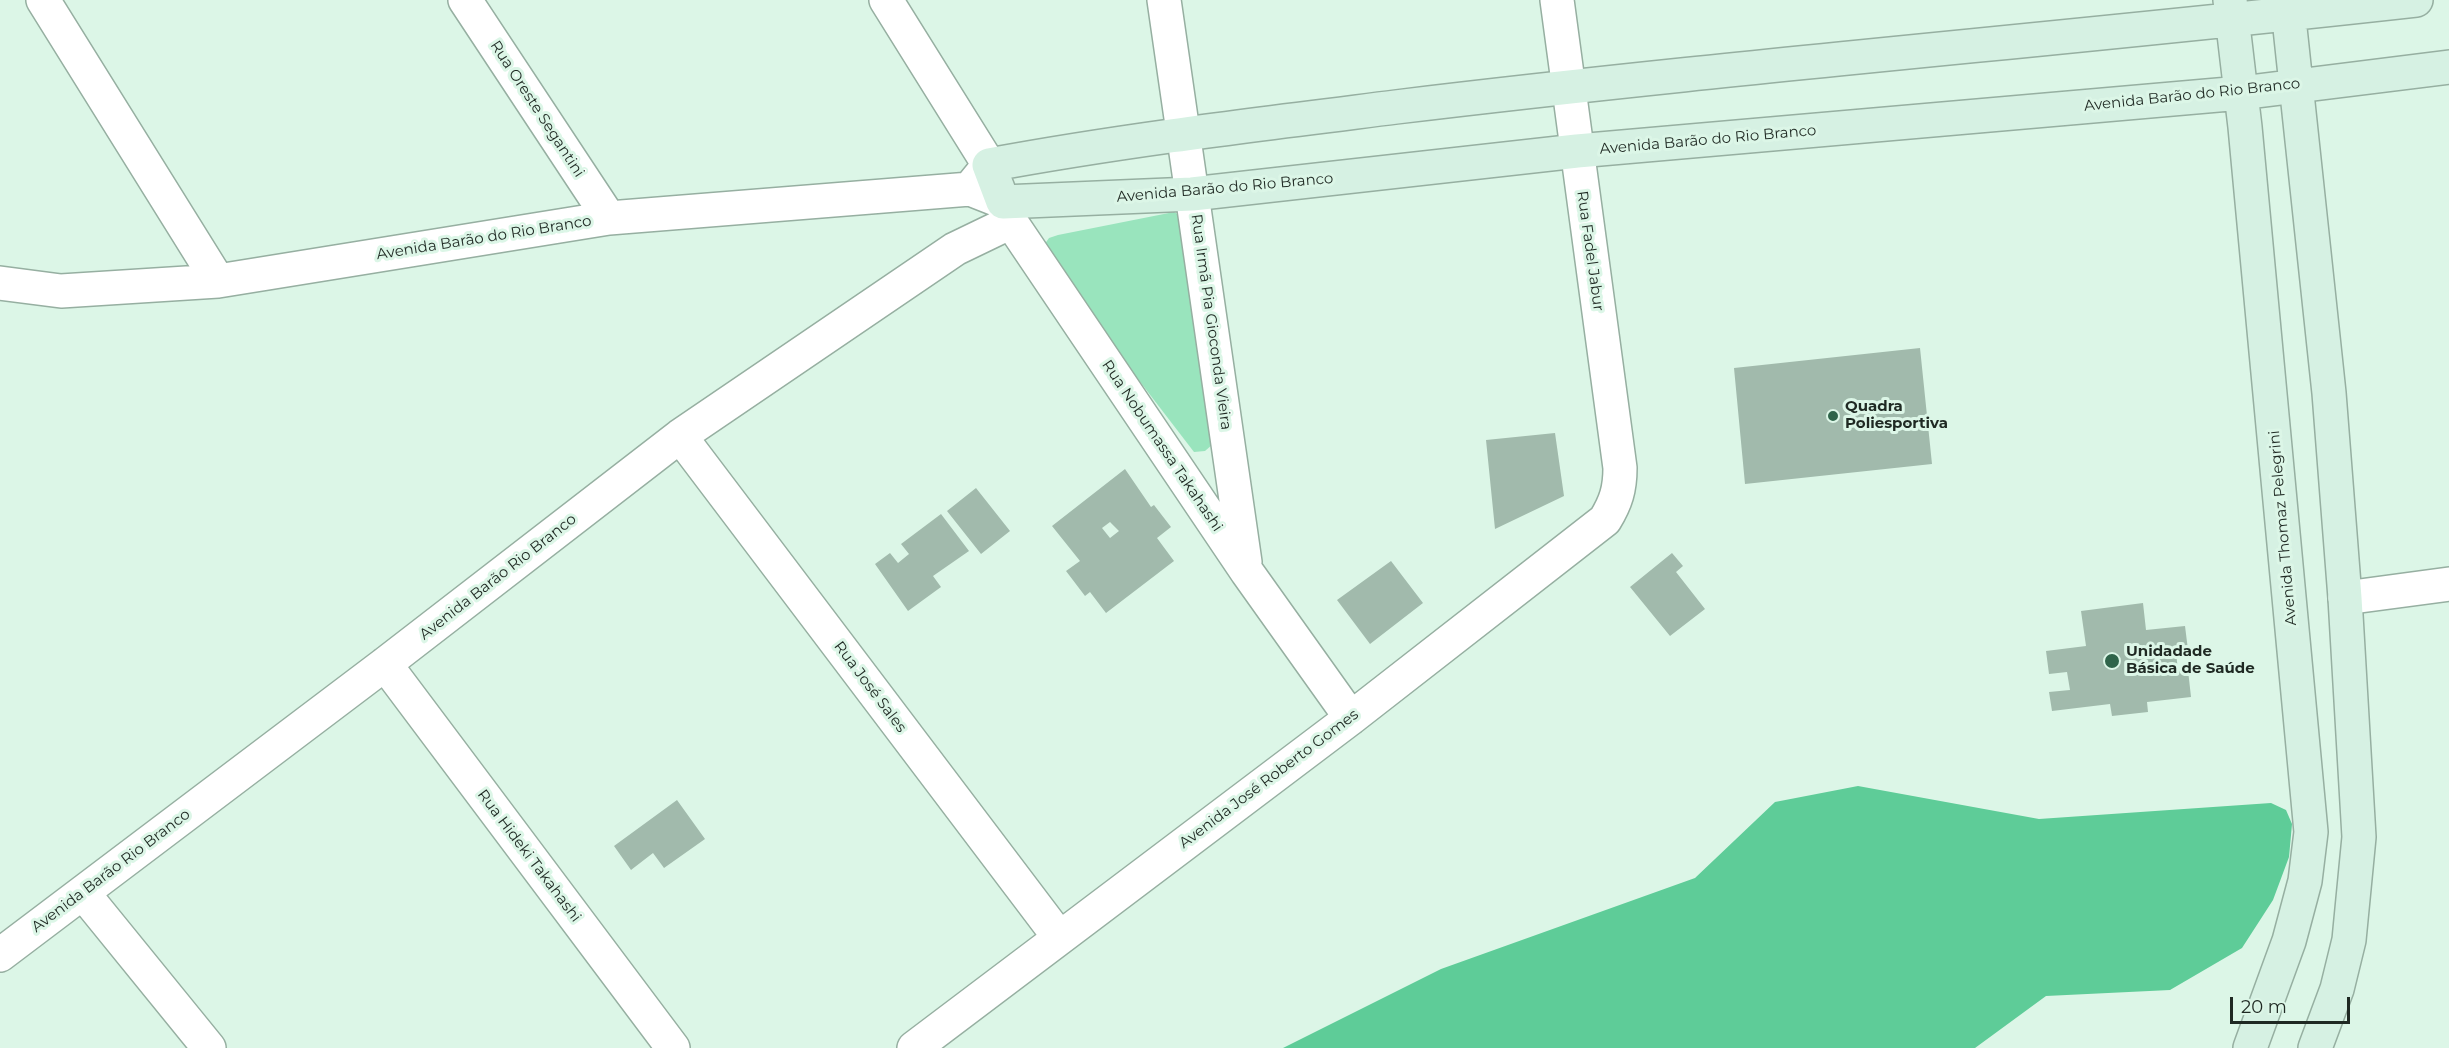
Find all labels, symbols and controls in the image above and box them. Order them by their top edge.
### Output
street label: Rua Oreste Segantini [486,37,588,181]
street label: Avenida Barão do Rio Branco [2083,75,2301,115]
street label: Avenida Barão do Rio Branco [1599,122,1817,158]
street label: Avenida Barão do Rio Branco [1116,170,1334,206]
street label: Rua Fadel Jabur [1573,190,1607,312]
street label: Avenida Barão do Rio Branco [375,212,593,264]
street label: Rua Irmã Pia Gioconda Vieira [1187,213,1235,431]
street label: Rua Nobumassa Takahashi [1098,357,1226,535]
place label: Quadra Poliesportiva [1845,398,1948,433]
marker: Quadra Poliesportiva [1826,409,1840,423]
street label: Avenida Thomaz Pelegrini [2265,430,2301,626]
street label: Avenida Barão Rio Branco [416,510,580,644]
street label: Rua José Sales [830,638,910,736]
place label: Unidadade Básica de Saúde [2126,643,2255,678]
marker: Unidadade Básica de Saúde [2103,652,2121,670]
street label: Avenida José Roberto Gomes [1176,706,1362,852]
street label: Rua Hideki Takahashi [473,786,585,926]
street label: Avenida Barão Rio Branco [28,805,194,937]
scale bar [2233,985,2353,1023]
text: 20 m [2241,996,2287,1018]

